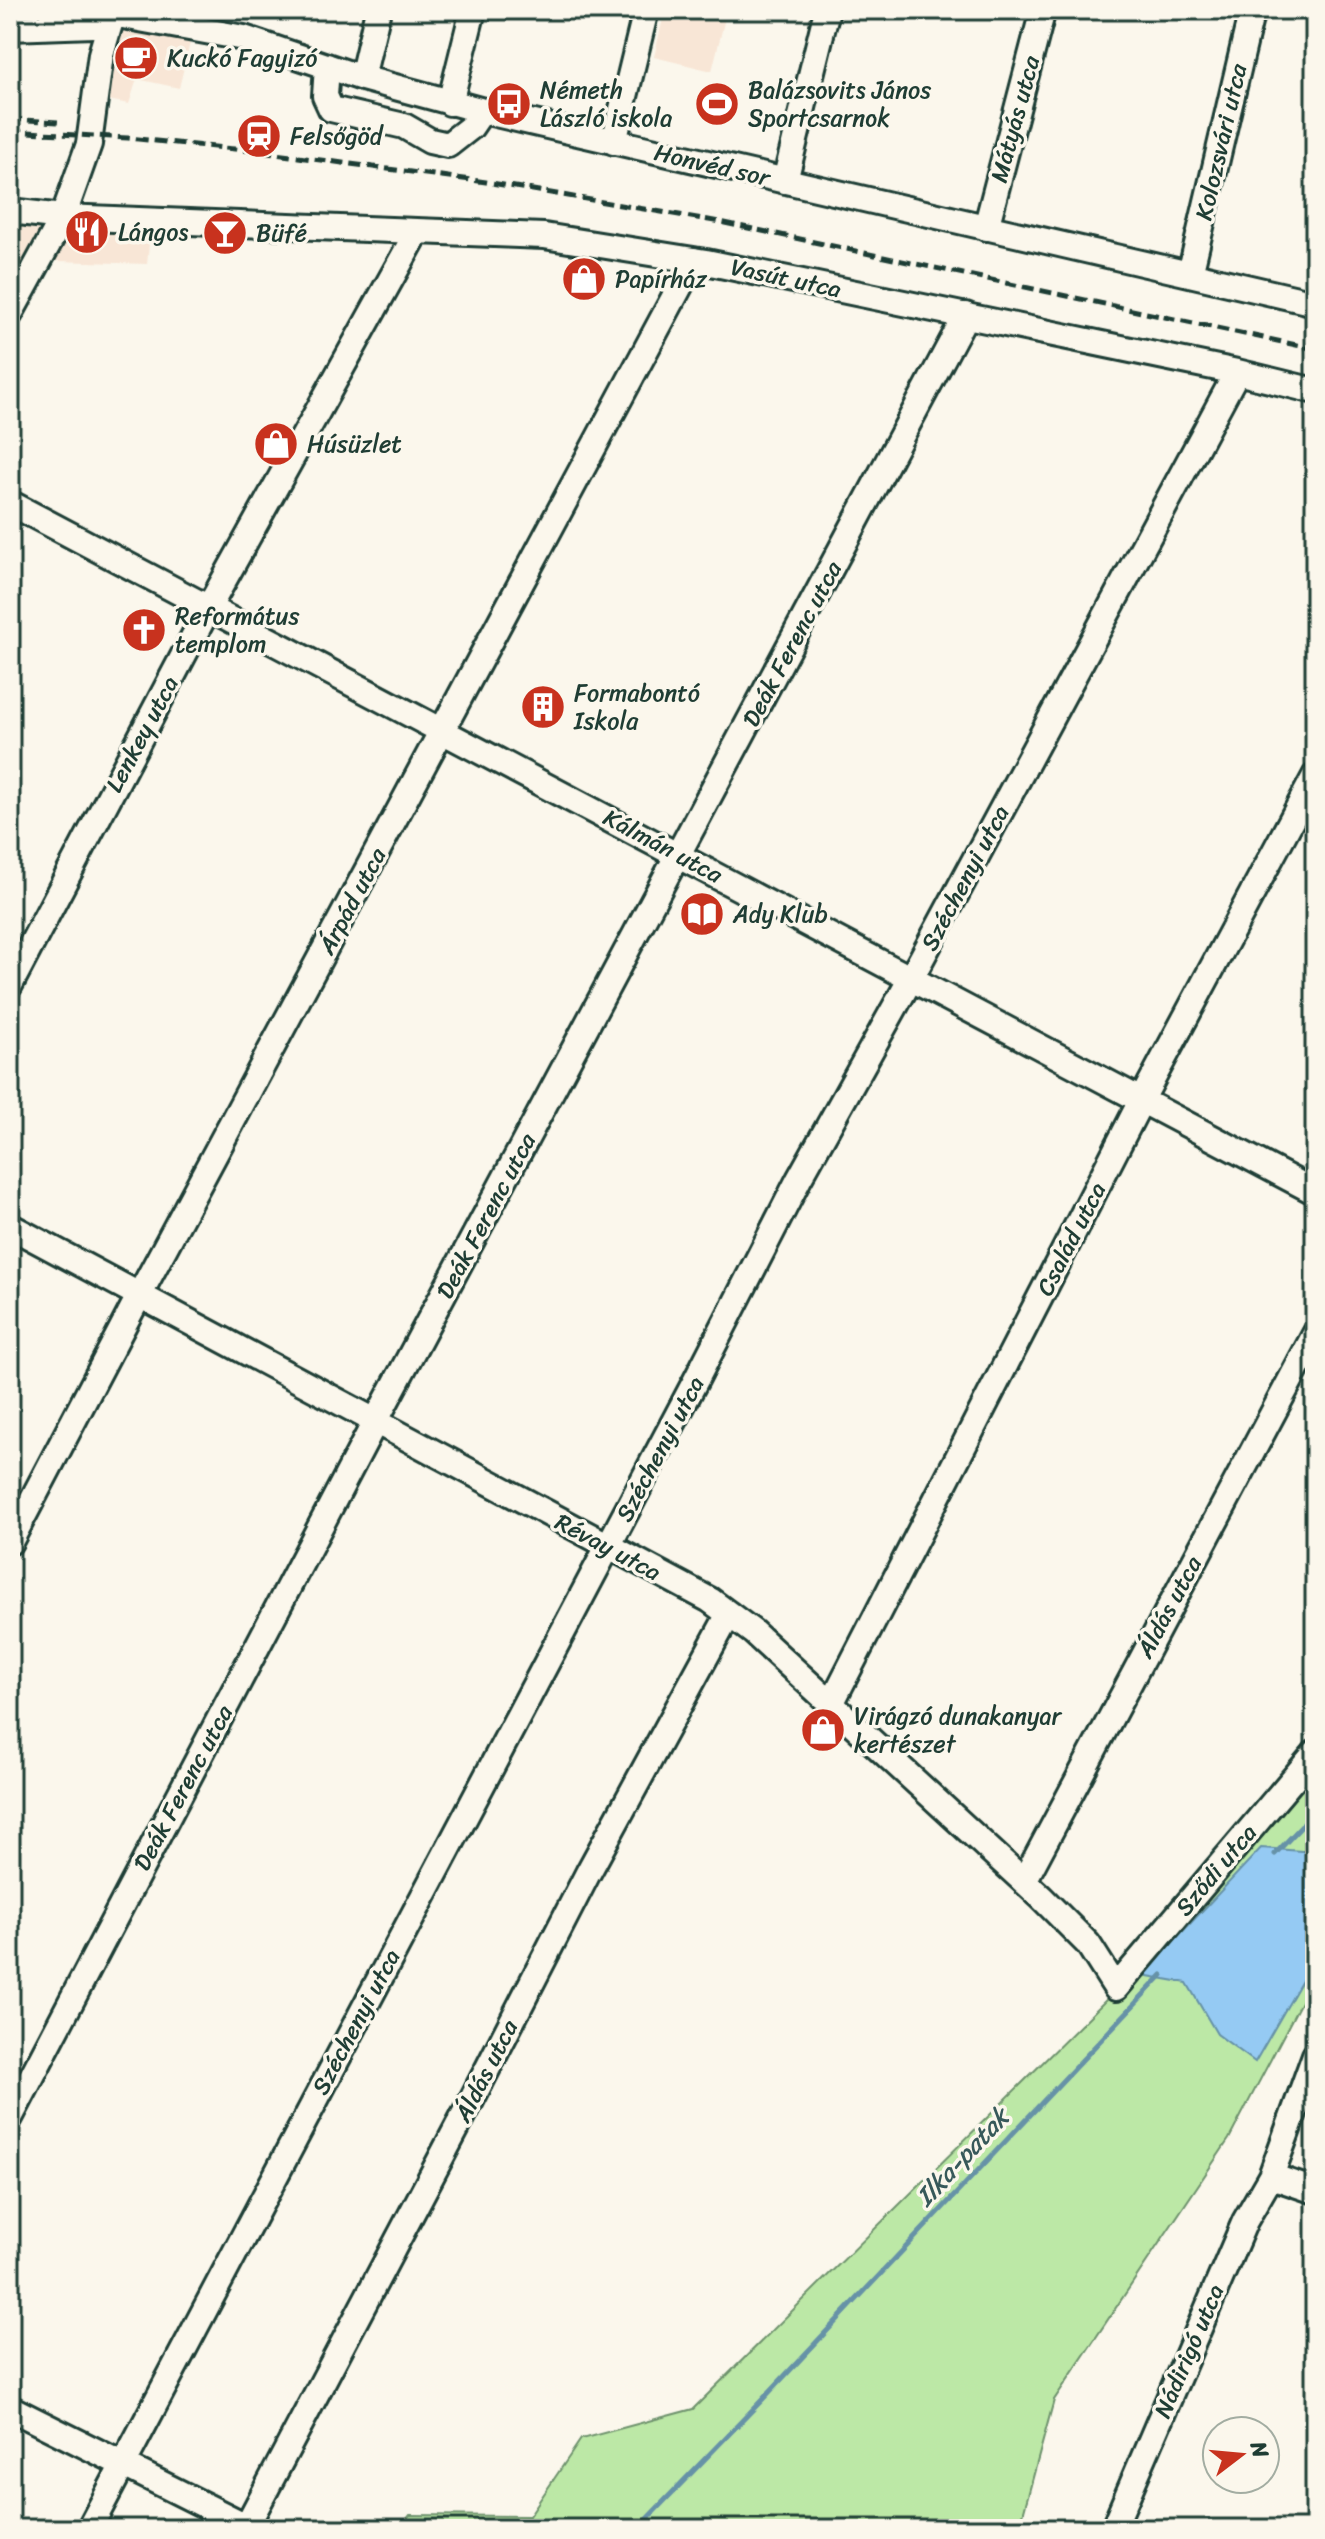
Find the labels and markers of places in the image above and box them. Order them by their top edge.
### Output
cafe icon: Kuckó Fagyizó [112,34,160,82]
place label: Kuckó Fagyizó [167,37,318,79]
place label: Németh László iskola [540,69,672,139]
place label: Balázsovits János Sportcsarnok [748,69,931,139]
bus stop icon: Németh László iskola [485,80,533,128]
sports icon: Balázsovits János Sportcsarnok [693,80,741,128]
station icon: Felsőgöd [235,112,283,160]
place label: Felsőgöd [290,115,385,157]
restaurant icon: Lángos [63,208,111,256]
bar icon: Büfé [201,209,249,257]
place label: Lángos [118,211,188,253]
place label: Büfé [256,212,307,254]
shop icon: Papírház [560,255,608,303]
place label: Papírház [615,258,707,300]
shop icon: Húsüzlet [252,420,300,468]
place label: Húsüzlet [307,423,402,465]
place label: Református templom [175,595,299,665]
church icon: Református templom [120,606,168,654]
place label: Formabontó Iskola [573,672,701,742]
building icon: Formabontó Iskola [519,683,567,731]
library icon: Ady Klub [678,890,726,938]
place label: Ady Klub [732,893,828,935]
place label: Virágzó dunakanyar kertészet [854,1695,1062,1765]
shop icon: Virágzó dunakanyar kertészet [799,1706,847,1754]

